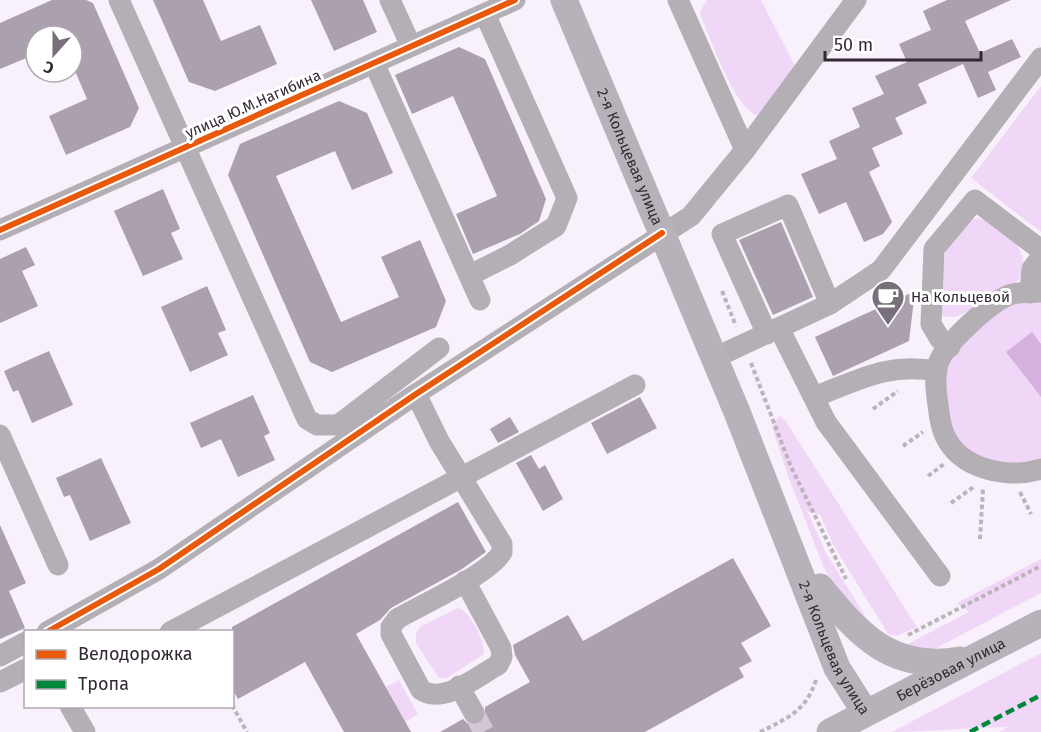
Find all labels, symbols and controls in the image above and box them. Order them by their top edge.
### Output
north arrow [24,24,84,84]
scale bar [825,24,981,62]
text: 50 m [834,34,873,56]
text: С [40,57,57,78]
street label: улица Ю.М.Нагибина [182,66,324,142]
street label: 2-я Кольцевая улица [593,86,666,228]
cafe icon: На Кольцевой [870,279,906,326]
place label: На Кольцевой [911,288,1010,306]
street label: 2-я Кольцевая улица [795,578,873,718]
legend [24,630,234,708]
street label: Берёзовая улица [893,634,1008,705]
text: Велодорожка [78,643,193,665]
text: Тропа [78,673,129,695]

